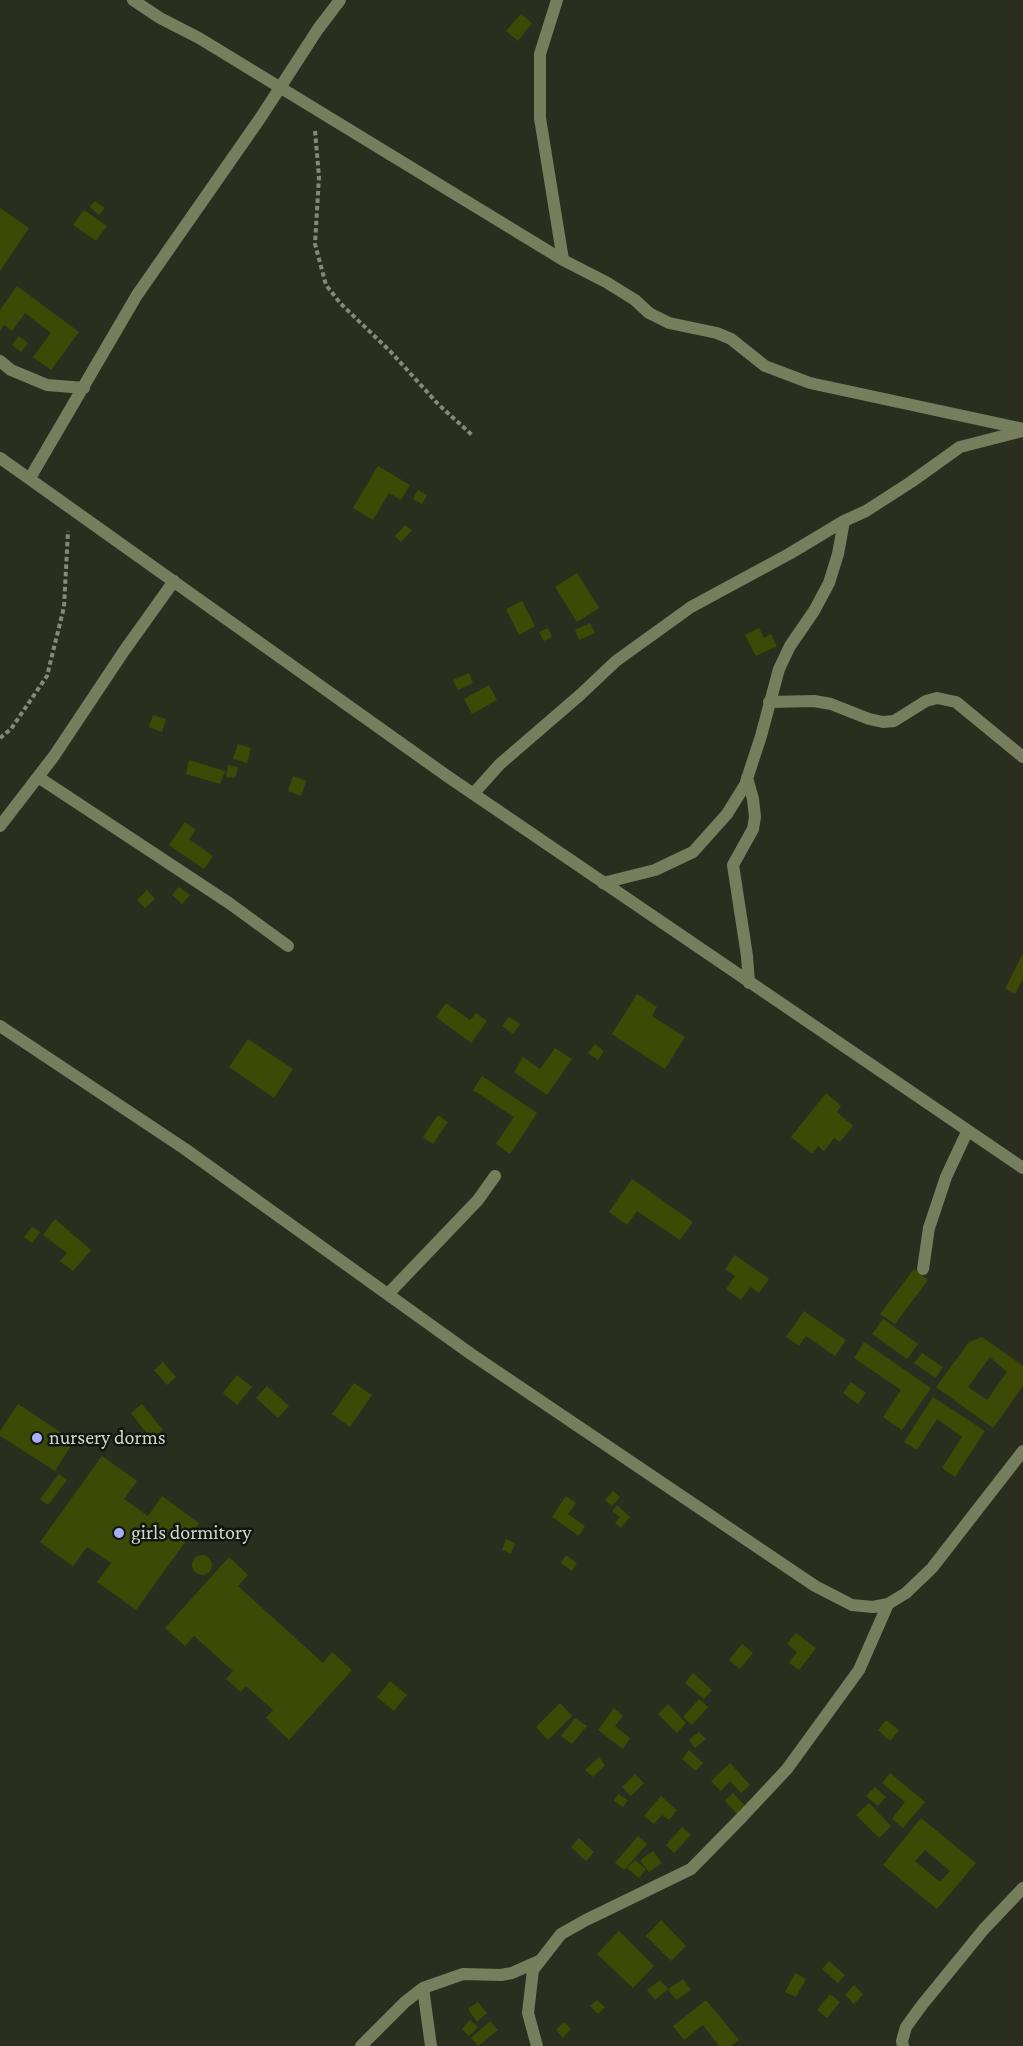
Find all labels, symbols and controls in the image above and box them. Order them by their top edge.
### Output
place label: nursery dorms [49,1426,166,1450]
marker: nursery dorms [30,1431,44,1445]
place label: girls dormitory [131,1521,251,1545]
marker: girls dormitory [112,1526,126,1540]

